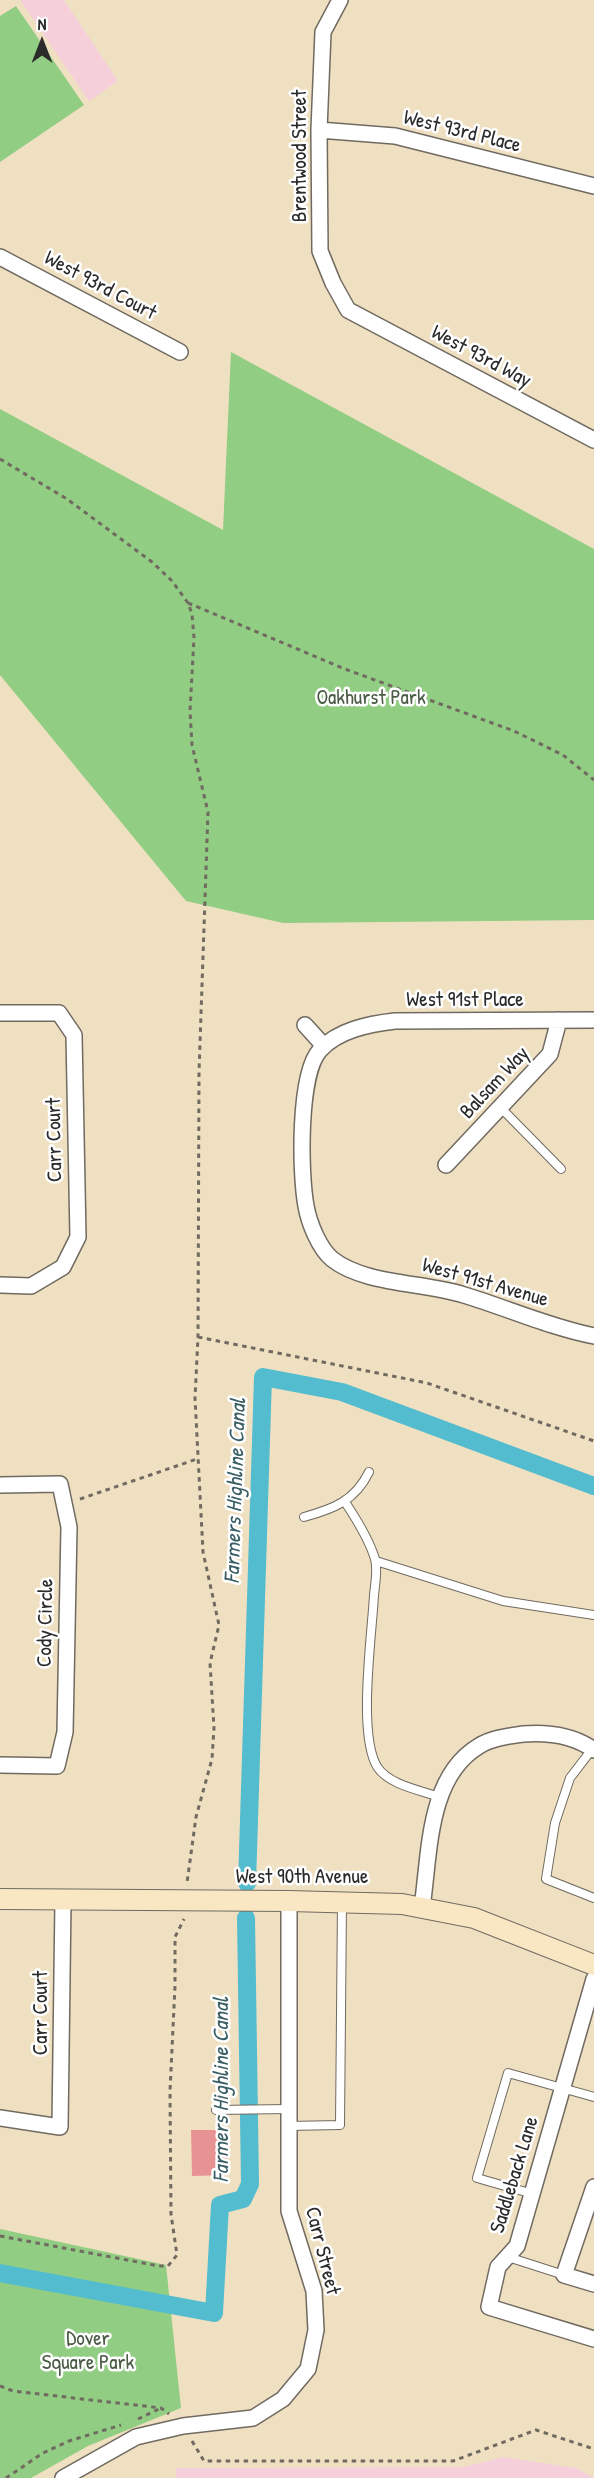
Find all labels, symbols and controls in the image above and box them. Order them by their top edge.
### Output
north arrow [12,12,72,72]
text: N [38,13,46,35]
street label: Brentwood Street [287,90,313,222]
street label: West 93rd Place [401,105,523,159]
street label: West 93rd Court [40,246,160,326]
street label: West 93rd Way [427,320,535,394]
park label: Oakhurst Park [316,685,426,711]
street label: West 91st Place [406,987,524,1013]
street label: Balsam Way [455,1042,535,1124]
street label: Carr Court [42,1098,68,1182]
street label: West 91st Avenue [419,1253,551,1313]
water label: Farmers Highline Canal [220,1398,252,1584]
street label: Cody Circle [33,1579,59,1667]
street label: West 90th Avenue [236,1864,368,1890]
street label: Carr Court [28,1971,54,2055]
water label: Farmers Highline Canal [209,1998,235,2182]
street label: Saddleback Lane [485,2114,545,2236]
street label: Carr Street [299,2204,345,2298]
park label: Dover Square Park [42,2326,134,2376]

